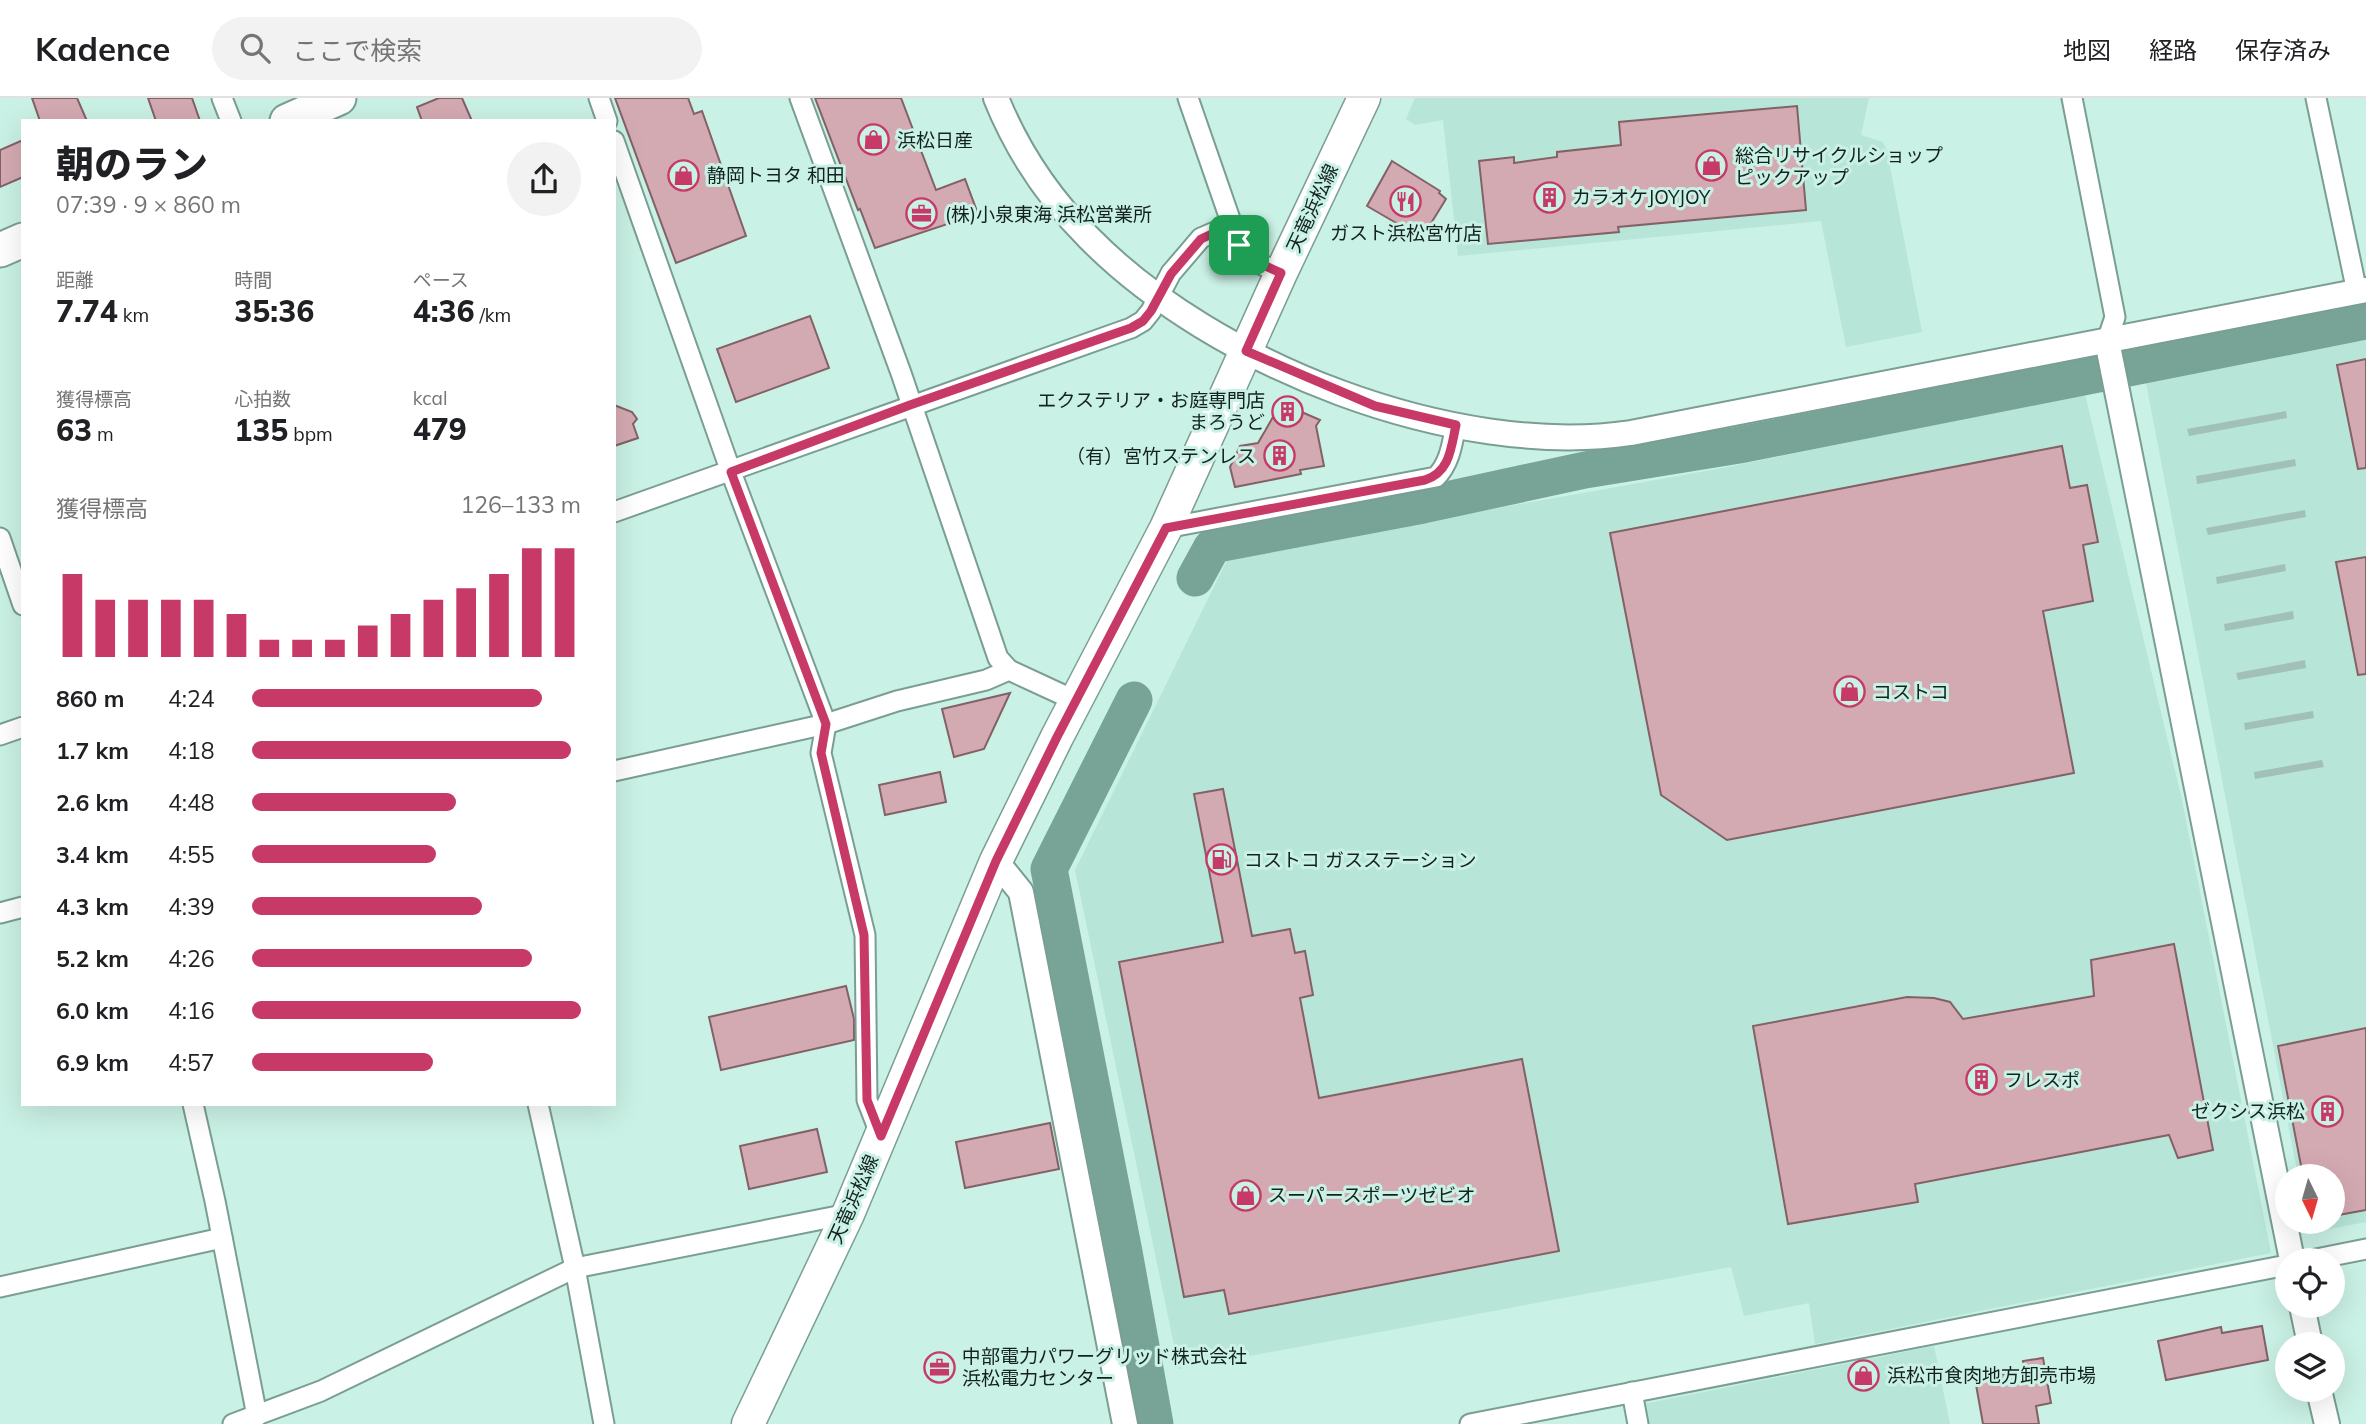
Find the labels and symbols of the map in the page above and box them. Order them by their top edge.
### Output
shop icon: 浜松日産 [857,123,891,157]
place label: 浜松日産 [897,128,973,152]
place label: 総合リサイクルショップ ピックアップ [1735,143,1943,189]
shop icon: 総合リサイクルショップ ピックアップ [1695,149,1729,183]
shop icon: 静岡トヨタ 和田 [667,158,701,192]
street label: 天竜浜松線 [1281,160,1343,256]
place label: 静岡トヨタ 和田 [707,163,845,187]
building icon: カラオケJOYJOY [1532,180,1566,214]
restaurant icon: ガスト浜松宮竹店 [1389,185,1423,219]
place label: カラオケJOYJOY [1572,185,1711,209]
office icon: (株)小泉東海 浜松営業所 [905,197,939,231]
place label: (株)小泉東海 浜松営業所 [945,202,1152,226]
pin [1209,215,1269,275]
place label: ガスト浜松宮竹店 [1330,221,1482,245]
place label: エクステリア・お庭専門店 まろうど [1038,388,1265,434]
building icon: エクステリア・お庭専門店 まろうど [1271,394,1305,428]
building icon: （有）宮竹ステンレス [1262,439,1296,473]
place label: （有）宮竹ステンレス [1066,444,1256,468]
shop icon: コストコ [1833,675,1867,709]
place label: コストコ [1873,680,1949,704]
fuel station icon: コストコ ガスステーション [1204,843,1238,877]
place label: コストコ ガスステーション [1244,848,1477,872]
building icon: フレスポ [1964,1063,1998,1097]
place label: フレスポ [2004,1068,2080,1092]
building icon: ゼクシス浜松 [2311,1094,2345,1128]
place label: ゼクシス浜松 [2191,1099,2305,1123]
street label: 天竜浜松線 [823,1151,883,1247]
north arrow [2275,1164,2345,1234]
shop icon: スーパースポーツゼビオ [1228,1178,1262,1212]
place label: スーパースポーツゼビオ [1268,1183,1475,1207]
place label: 中部電力パワーグリッド株式会社 浜松電力センター [962,1344,1247,1390]
office icon: 中部電力パワーグリッド株式会社 浜松電力センター [922,1350,956,1384]
shop icon: 浜松市食肉地方卸売市場 [1847,1358,1881,1392]
place label: 浜松市食肉地方卸売市場 [1887,1363,2096,1387]

